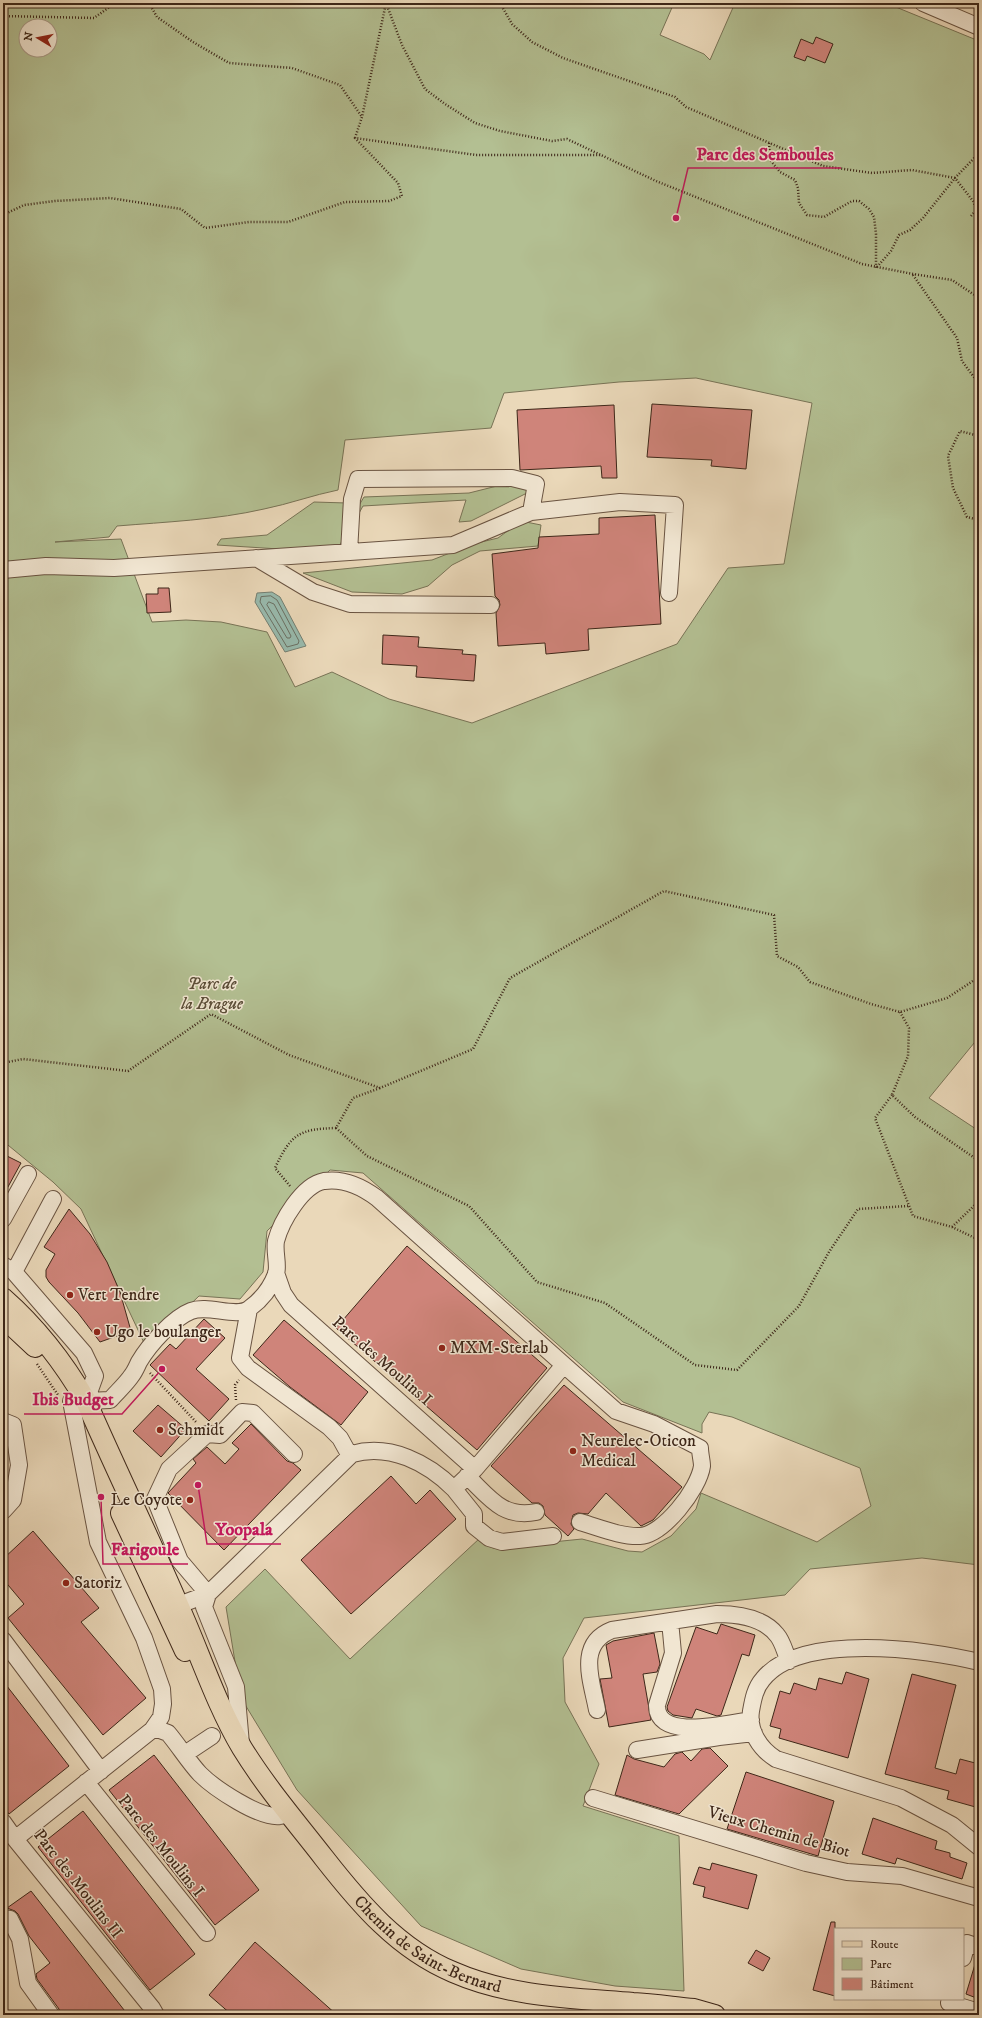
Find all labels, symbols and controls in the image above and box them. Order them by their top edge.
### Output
north arrow [18,18,58,58]
text: N [21,31,37,42]
callout: Parc des Semboules [688,138,841,168]
text: Parc des Semboules [696,144,834,166]
park label: Parc de la Brague [180,973,244,1015]
place label: Vert Tendre [77,1284,159,1306]
marker: Vert Tendre [65,1290,75,1300]
street label: Parc des Moulins I [327,1311,437,1411]
place label: Ugo le boulanger [105,1321,222,1343]
marker: Ugo le boulanger [92,1327,102,1337]
place label: MXM-Sterlab [450,1337,548,1359]
marker: MXM-Sterlab [437,1343,447,1353]
callout: Ibis Budget [24,1384,122,1414]
text: Ibis Budget [32,1389,114,1411]
place label: Schmidt [168,1419,225,1441]
marker: Schmidt [155,1425,165,1435]
place label: Neurelec-Oticon Medical [581,1430,696,1472]
marker: Neurelec-Oticon Medical [568,1446,578,1456]
place label: Le Coyote [111,1489,182,1511]
marker: Le Coyote [185,1495,195,1505]
callout: Yoopala [207,1514,281,1544]
text: Yoopala [214,1519,273,1541]
callout: Farigoule [103,1534,188,1564]
text: Farigoule [111,1539,180,1561]
place label: Satoriz [74,1572,122,1594]
marker: Satoriz [61,1578,71,1588]
street label: Parc des Moulins I [113,1790,209,1902]
street label: Vieux Chemin de Biot [704,1801,853,1863]
street label: Parc des Moulins II [29,1825,127,1943]
street label: Chemin de Saint-Bernard [349,1891,504,1999]
legend [834,1928,964,2000]
text: Route [870,1937,898,1952]
text: Parc [870,1957,892,1972]
text: Bâtiment [870,1977,914,1992]

